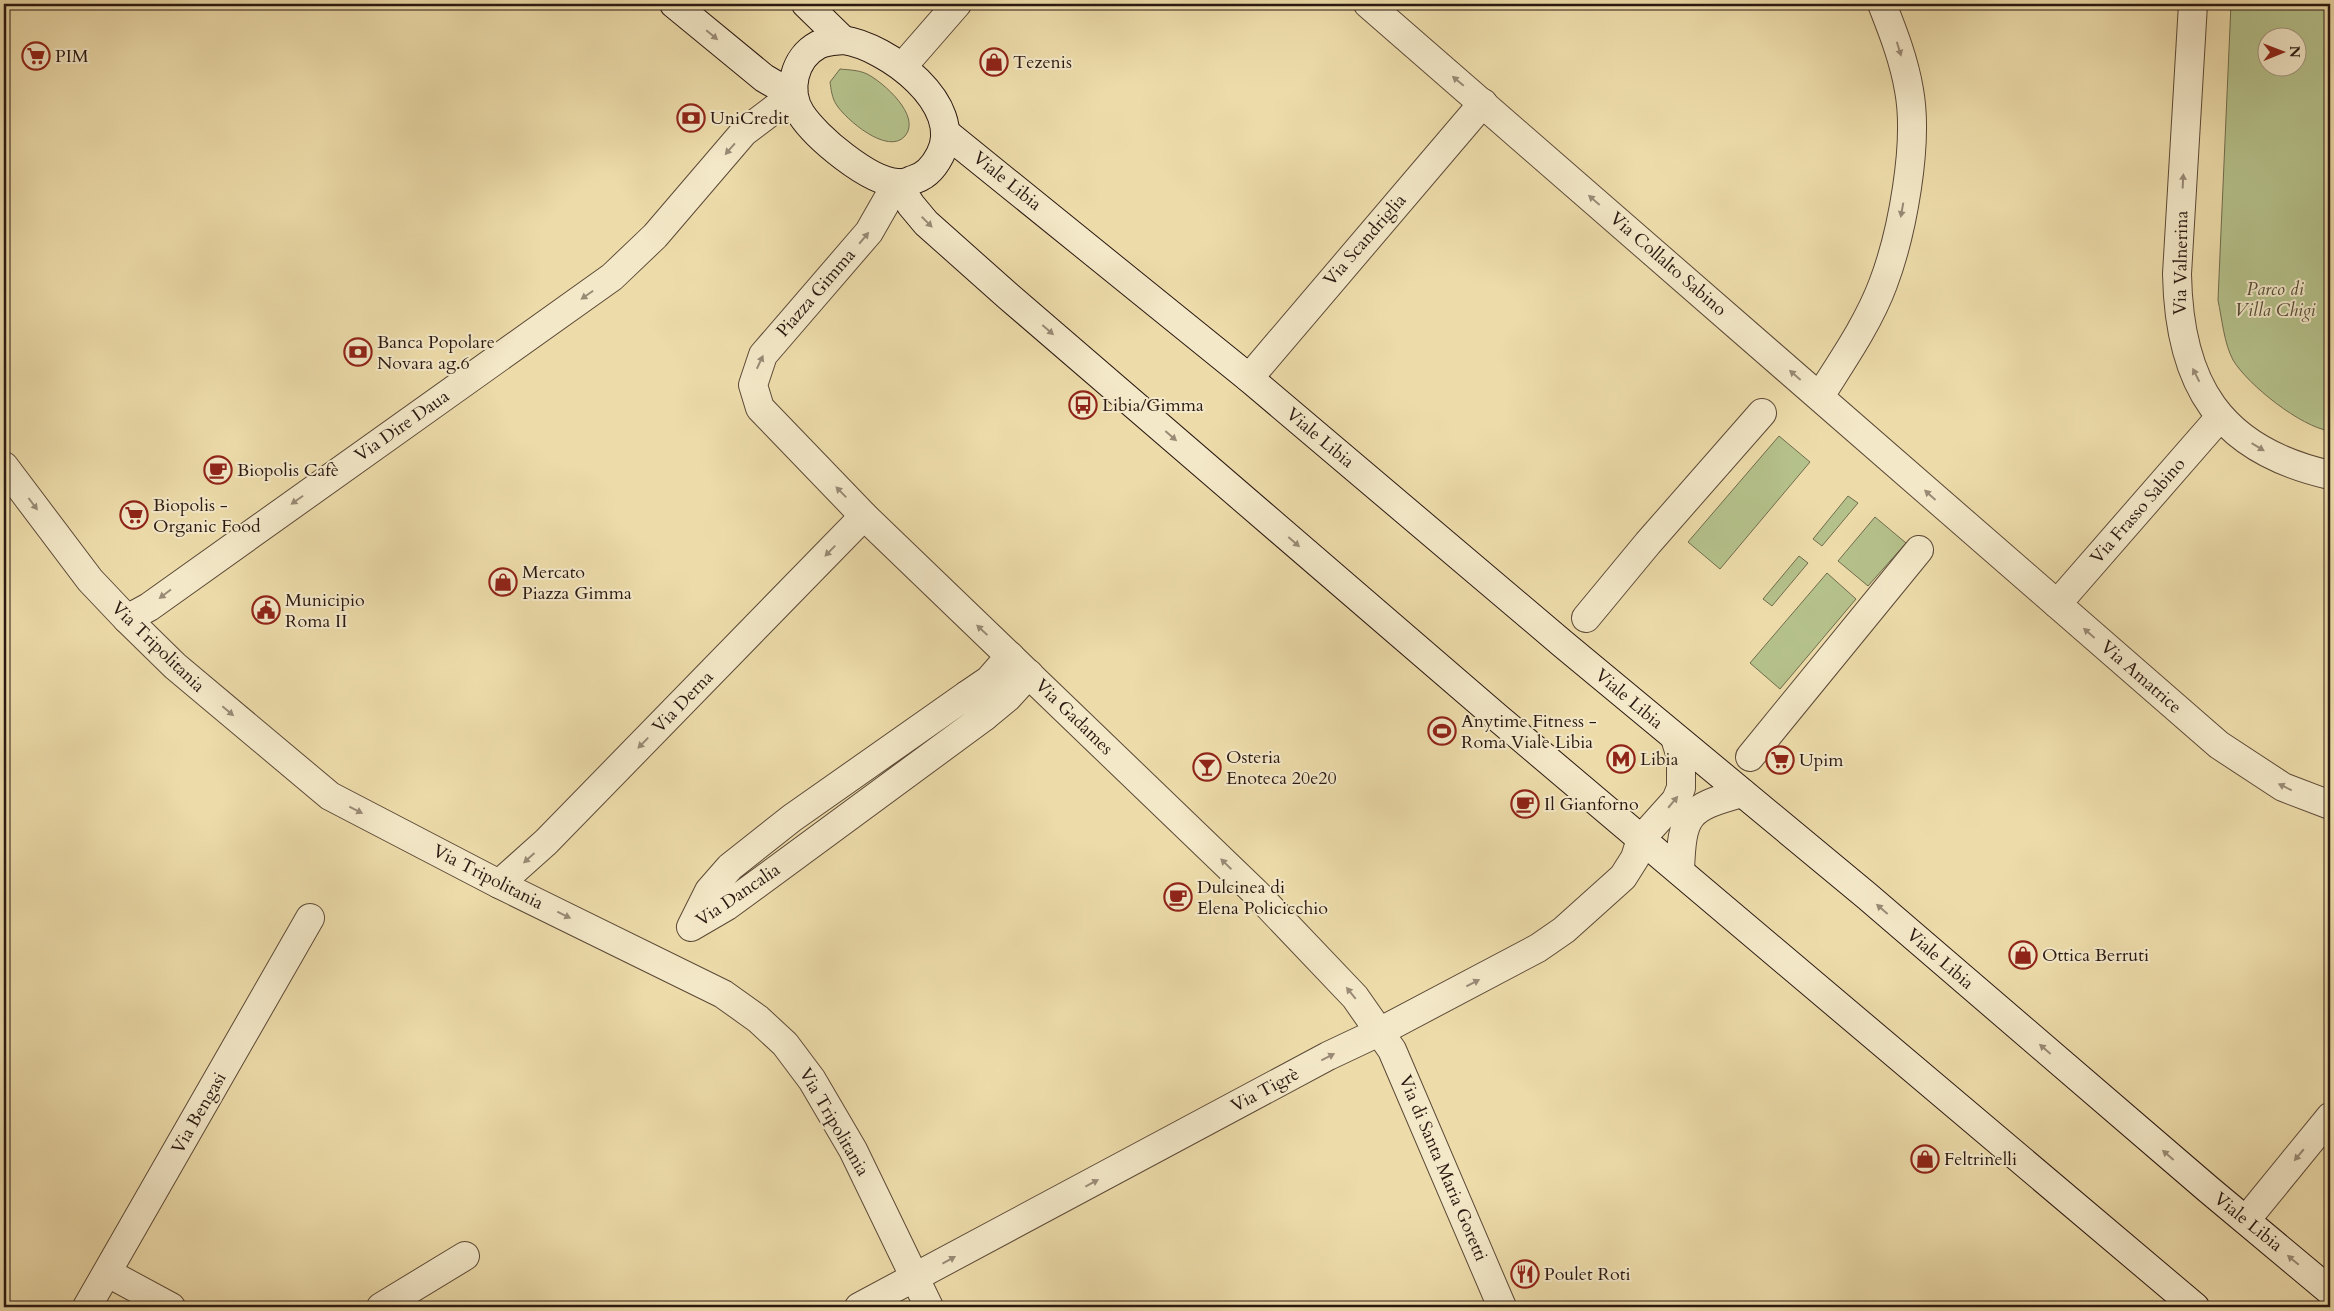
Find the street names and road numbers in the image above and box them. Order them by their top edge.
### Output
street label: Viale Libia [967,145,1047,217]
street label: Via Scandriglia [1318,188,1412,292]
street label: Via Collalto Sabino [1604,206,1732,322]
street label: Via Valnerina [2168,210,2194,315]
street label: Piazza Gimma [771,243,862,343]
street label: Via Dire Daua [350,384,454,468]
street label: Viale Libia [1281,402,1360,474]
street label: Via Frasso Sabino [2085,452,2191,570]
street label: Via Tripolitania [106,596,210,698]
street label: Via Amatrice [2095,635,2187,719]
street label: Viale Libia [1590,663,1669,735]
street label: Via Derna [647,665,719,739]
street label: Via Gadames [1029,673,1119,761]
street label: Via Tripolitania [428,838,548,916]
street label: Via Dancalia [691,857,785,932]
street label: Viale Libia [1901,923,1979,996]
street label: Via Tigrè [1226,1062,1304,1118]
street label: Via Tripolitania [793,1063,875,1181]
street label: Via Bengasi [166,1068,232,1158]
street label: Via di Santa Maria Goretti [1392,1071,1494,1265]
street label: Viale Libia [2208,1186,2288,1258]

